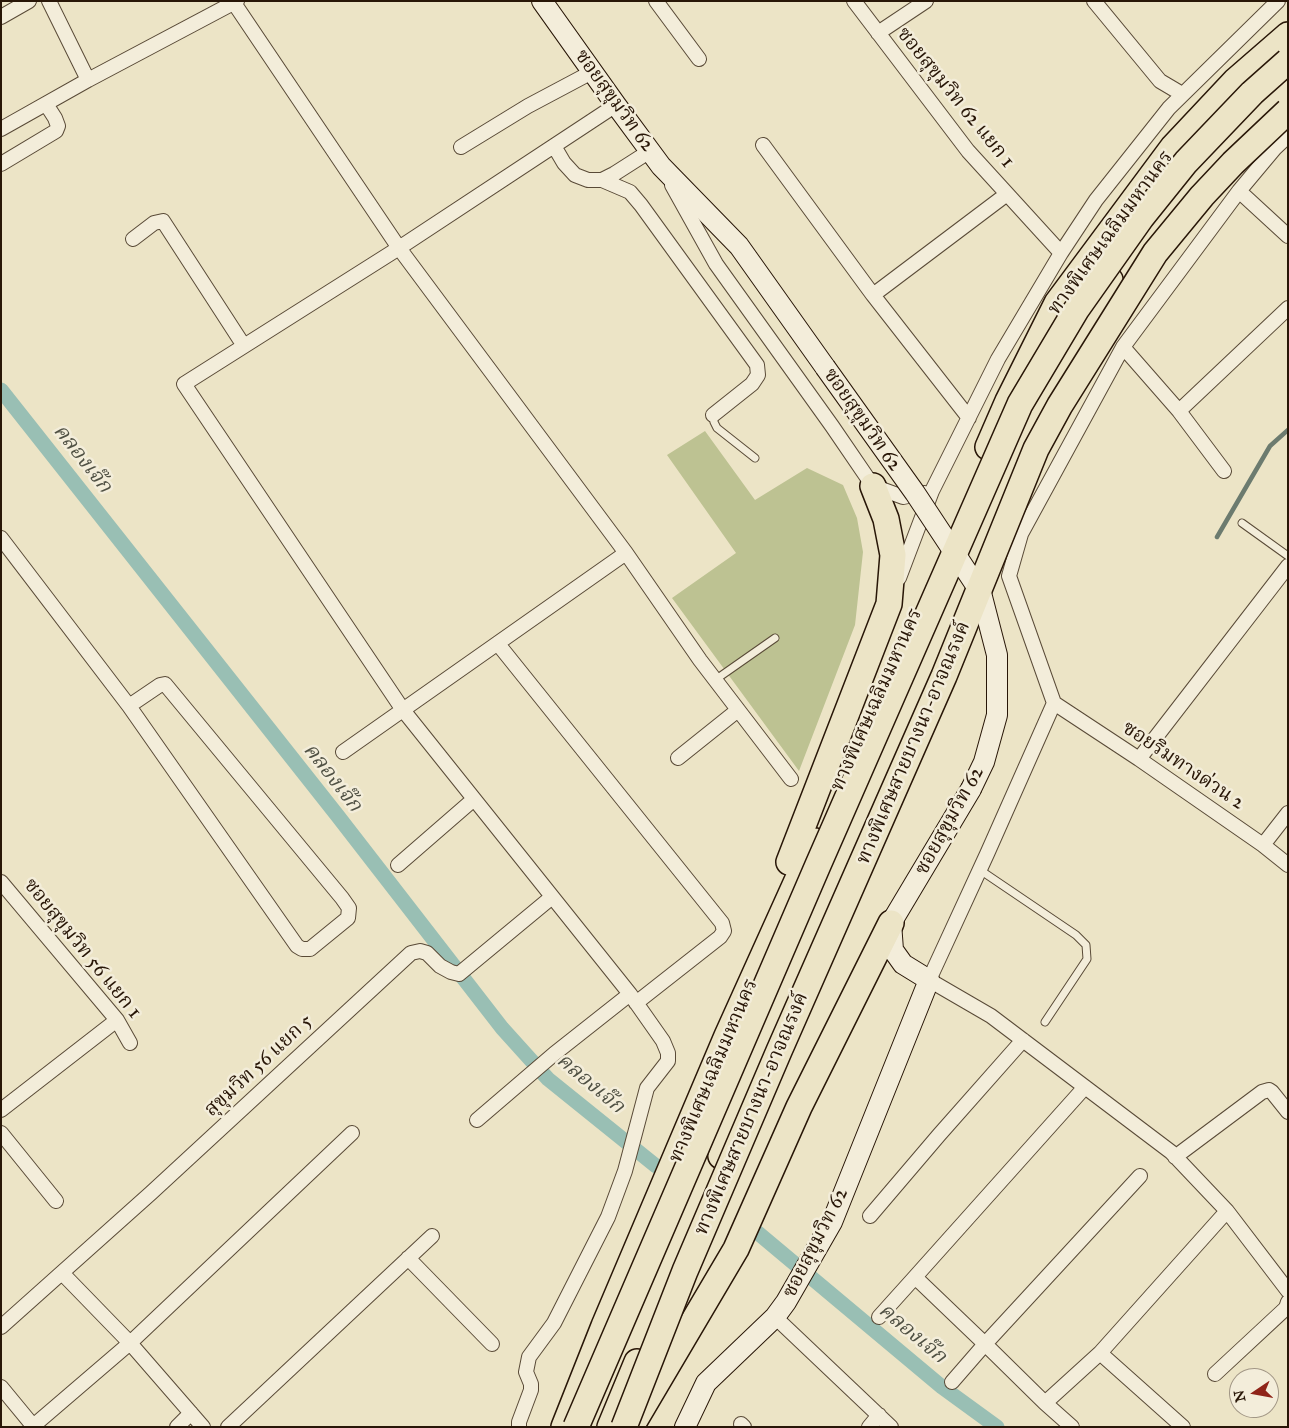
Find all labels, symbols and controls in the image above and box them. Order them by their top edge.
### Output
street label: ซอยสุขุมวิท 62 แยก 1 [891,23,1019,173]
street label: ซอยสุขุมวิท 62 [569,45,659,157]
street label: ทางพิเศษเฉลิมมหานคร [1043,146,1179,320]
street label: ซอยสุขุมวิท 62 [818,364,906,476]
water label: คลองเจ๊ก [47,419,117,499]
street label: ทางพิเศษเฉลิมมหานคร [826,605,928,795]
street label: ทางพิเศษสายบางนา-อาจณรงค์ [852,618,976,868]
street label: ซอยริมทางด่วน 2 [1117,716,1249,816]
water label: คลองเจ๊ก [297,738,367,818]
street label: ซอยสุขุมวิท 62 [910,763,990,879]
street label: ซอยสุขุมวิท 56 แยก 1 [18,874,146,1024]
street label: ทางพิเศษเฉลิมมหานคร [664,976,764,1166]
street label: ทางพิเศษสายบางนา-อาจณรงค์ [690,989,814,1239]
street label: สุขุมวิท 56 แยก 5 [200,1010,318,1122]
water label: คลองเจ๊ก [551,1048,629,1120]
street label: ซอยสุขุมวิท 62 [778,1184,854,1302]
water label: คลองเจ๊ก [873,1298,951,1370]
north arrow [1229,1368,1279,1418]
text: N [1230,1388,1249,1404]

